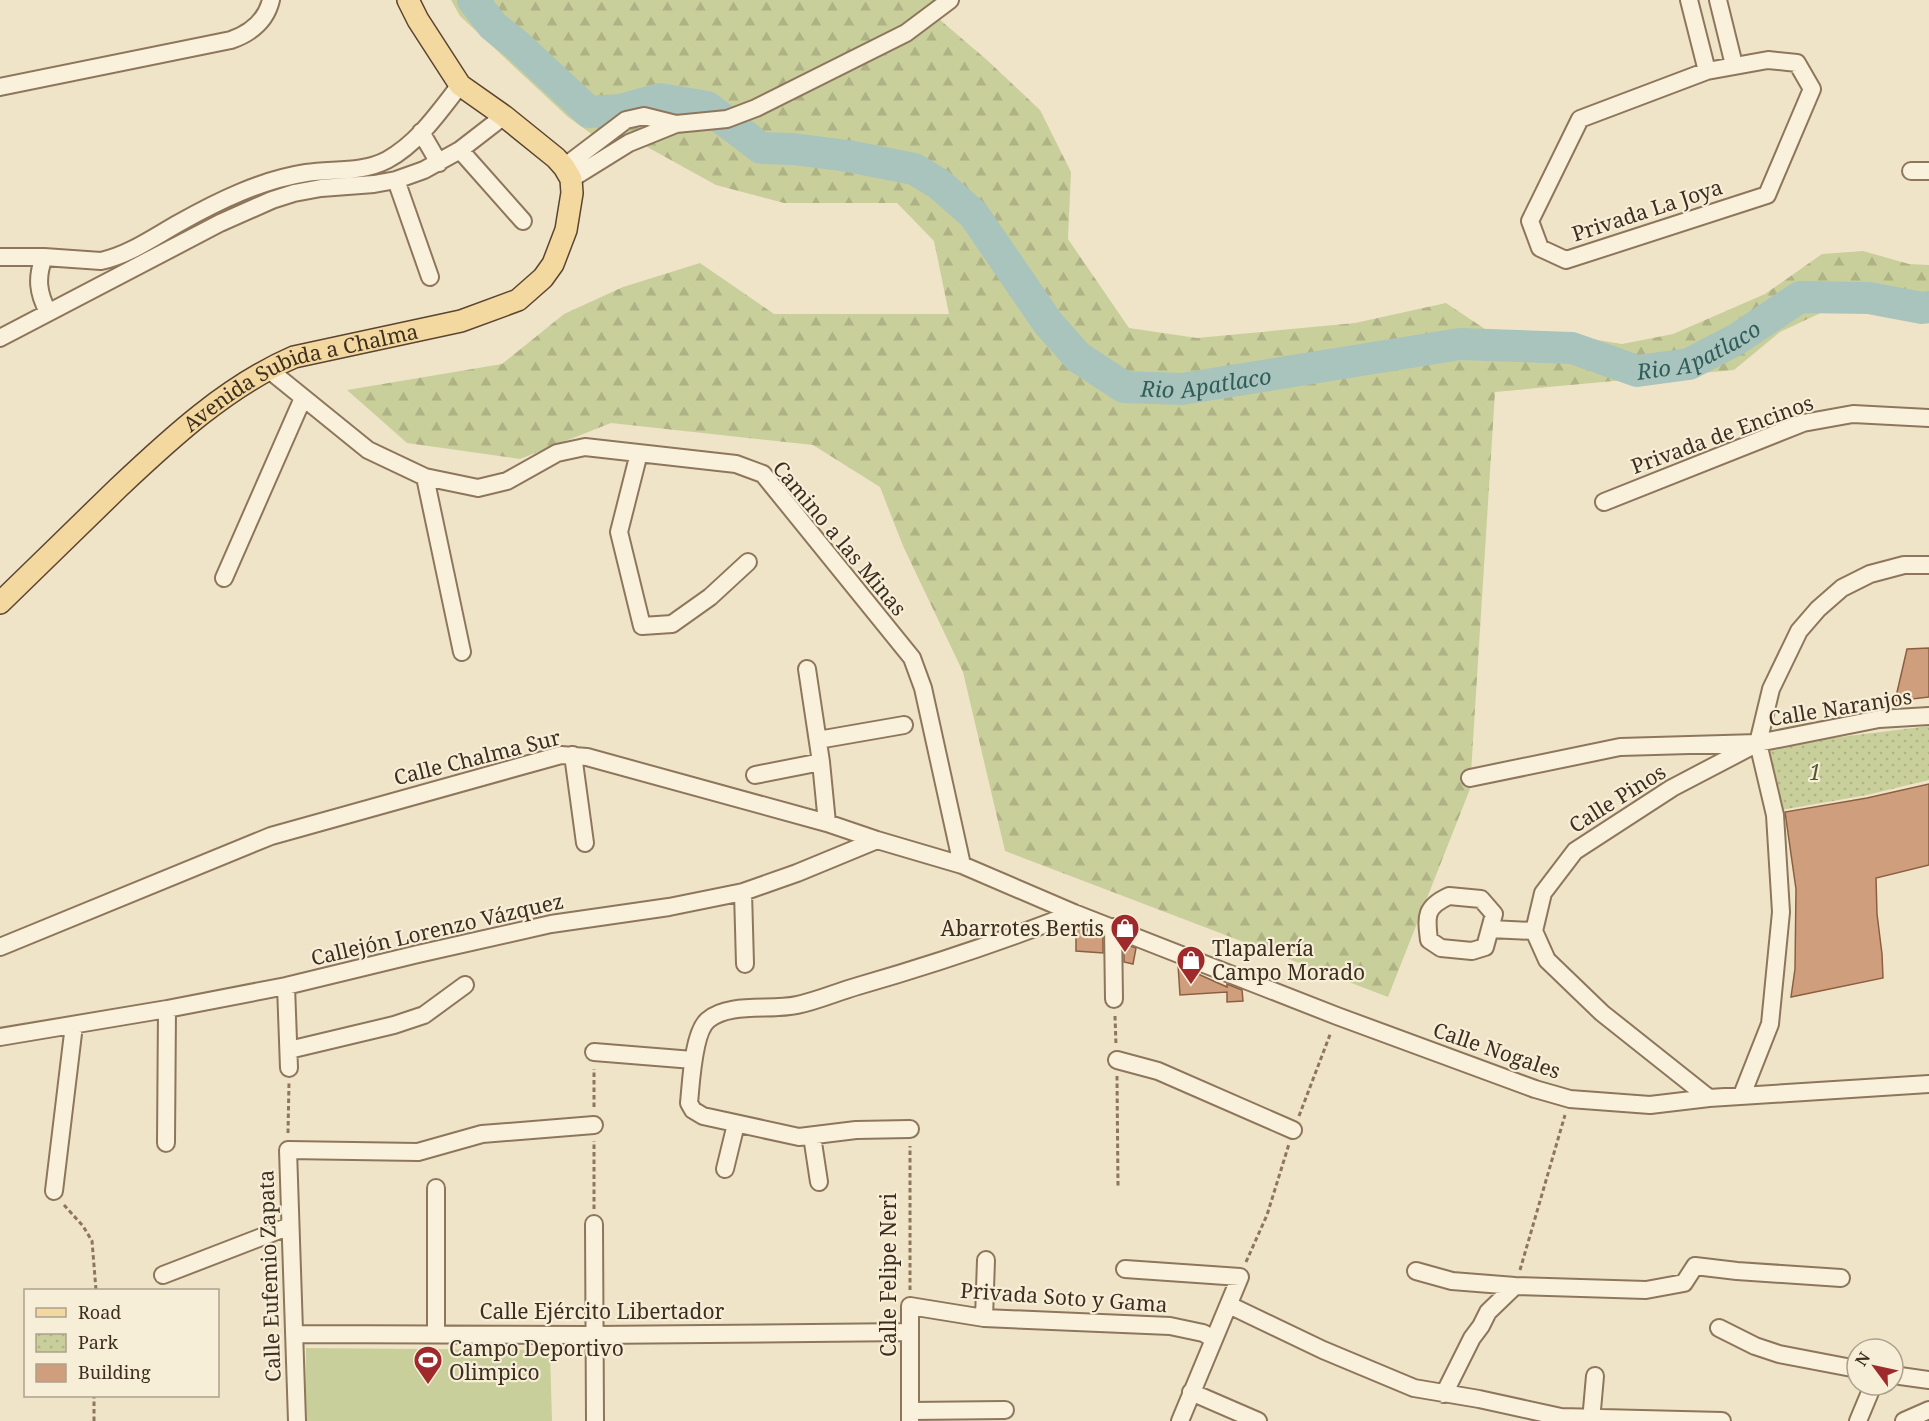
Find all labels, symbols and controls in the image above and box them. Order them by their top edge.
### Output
street label: Privada La Joya [1568,172,1726,248]
water label: Rio Apatlaco [1634,313,1766,386]
street label: Avenida Subida a Chalma [177,317,421,438]
water label: Rio Apatlaco [1139,360,1273,404]
street label: Privada de Encinos [1627,388,1817,480]
street label: Camino a las Minas [767,455,913,621]
street label: Calle Naranjos [1766,682,1914,732]
street label: Calle Chalma Sur [391,723,563,791]
street label: Calle Pinos [1563,757,1671,839]
park label: 1 [1809,758,1821,786]
street label: Callejón Lorenzo Vázquez [308,886,566,972]
shop icon: Abarrotes Bertis [1109,912,1141,954]
place label: Abarrotes Bertis [941,914,1104,942]
place label: Tlapalería Campo Morado [1212,934,1365,986]
shop icon: Tlapalería Campo Morado [1175,944,1207,986]
street label: Calle Nogales [1430,1015,1564,1085]
street label: Calle Eufemio Zapata [251,1169,287,1383]
street label: Calle Felipe Neri [874,1193,902,1357]
street label: Privada Soto y Gama [959,1276,1169,1318]
legend [24,1289,219,1397]
street label: Calle Ejército Libertador [480,1297,725,1325]
text: Road [78,1300,121,1324]
text: Park [78,1330,118,1354]
place label: Campo Deportivo Olimpico [449,1334,624,1386]
north arrow [1845,1337,1905,1397]
sports icon: Campo Deportivo Olimpico [412,1344,444,1386]
text: N [1850,1347,1875,1370]
text: Building [78,1360,151,1384]

